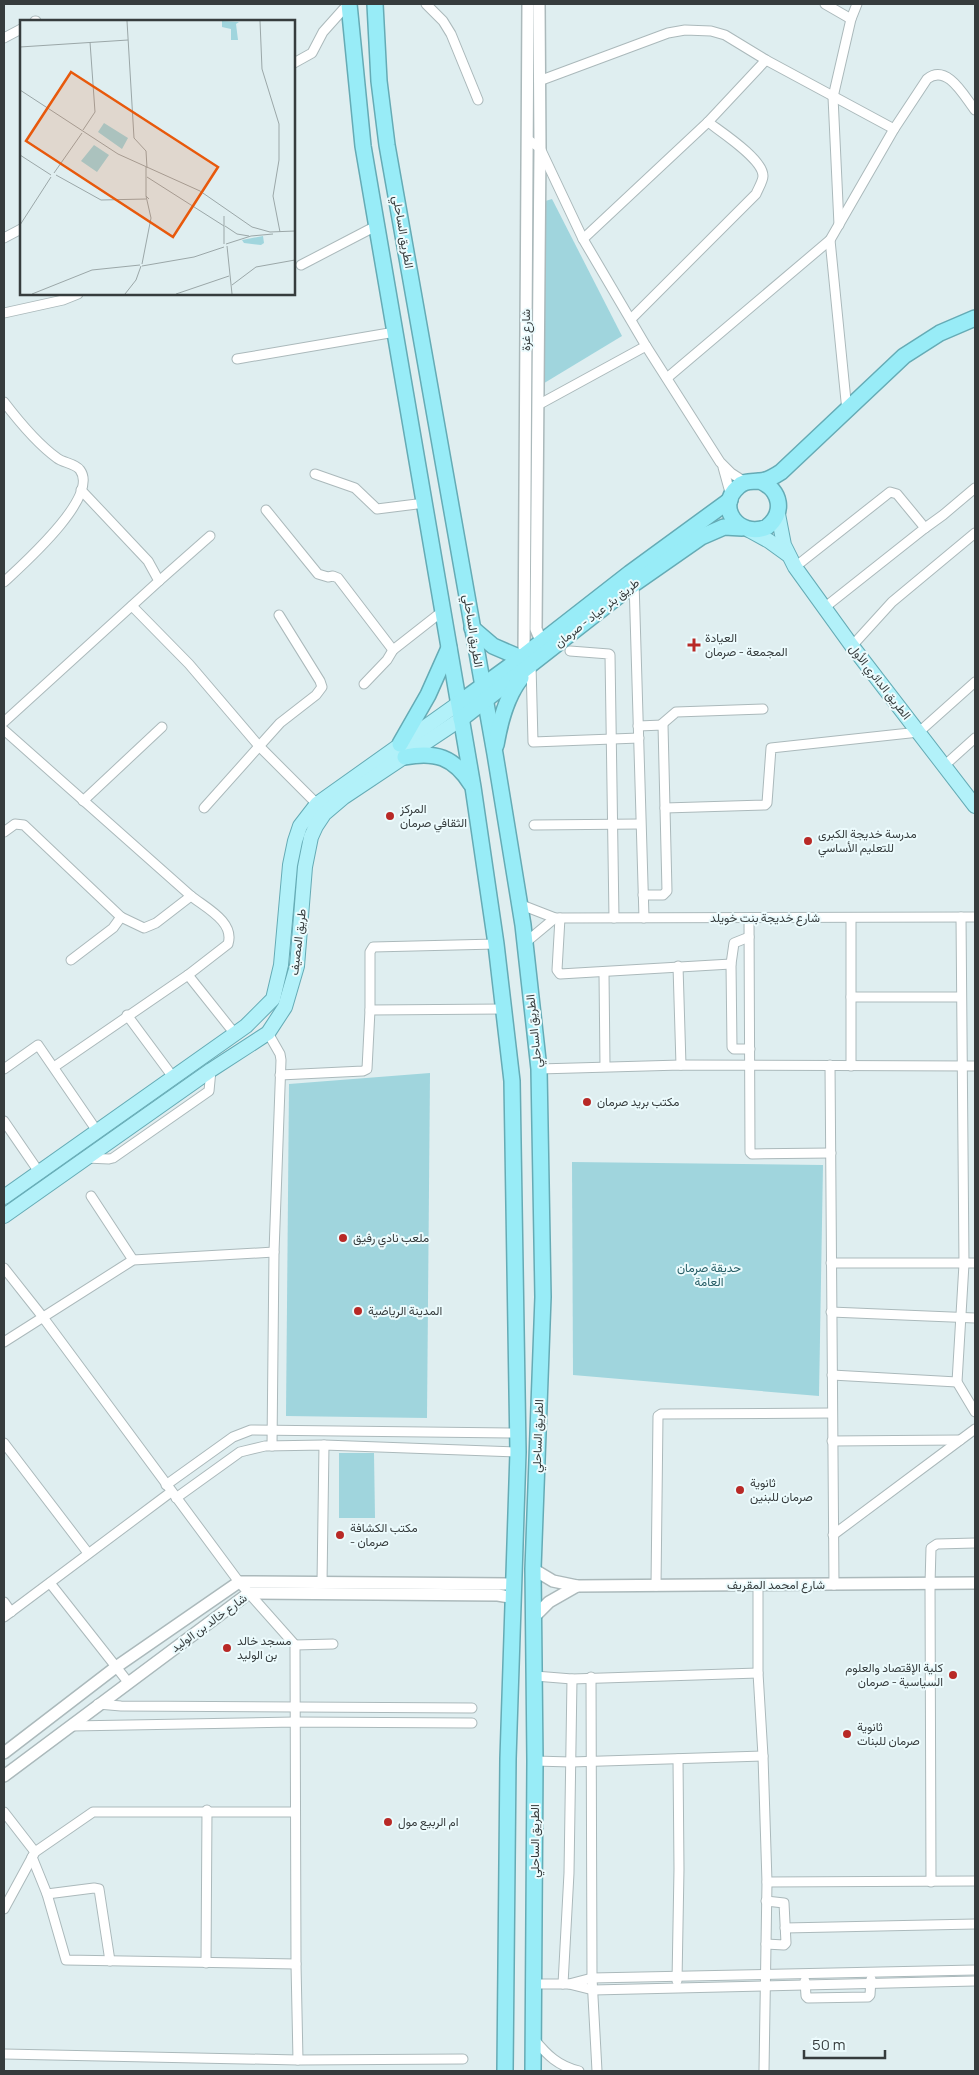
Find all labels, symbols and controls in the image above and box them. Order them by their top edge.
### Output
inset map [20,20,295,295]
street label: الطريق الساحلي [387,194,418,270]
street label: شارع غزة [517,309,535,351]
street label: طريق بئر عياد - صرمان [551,574,643,651]
street label: الطريق الساحلي [457,593,488,669]
place label: العيادة المجمعة - صرمان [705,629,788,660]
marker: العيادة المجمعة - صرمان [687,638,701,652]
street label: الطريق الدائري الأول [844,640,915,724]
place label: المركز الثقافي صرمان [399,800,467,833]
marker: المركز الثقافي صرمان [384,810,396,822]
place label: مدرسة خديجة الكبرى للتعليم الأساسي [818,825,917,858]
marker: مدرسة خديجة الكبرى للتعليم الأساسي [802,835,814,847]
street label: طريق المصيف [285,908,310,976]
street label: شارع خديجة بنت خويلد [710,909,820,927]
street label: الطريق الساحلي [521,993,548,1068]
place label: مكتب بريد صرمان [597,1093,679,1110]
marker: مكتب بريد صرمان [581,1096,593,1108]
place label: ملعب نادي رفيق [353,1229,429,1248]
marker: ملعب نادي رفيق [337,1232,349,1244]
park label: حديقة صرمان العامة [677,1259,741,1290]
place label: المدينة الرياضية [368,1302,442,1319]
marker: المدينة الرياضية [352,1305,364,1317]
street label: الطريق الساحلي [528,1399,549,1473]
place label: ثانوية صرمان للبنين [750,1474,813,1505]
marker: ثانوية صرمان للبنين [734,1484,746,1496]
place label: مكتب الكشافة - صرمان [350,1519,418,1550]
marker: مكتب الكشافة - صرمان [334,1529,346,1541]
street label: شارع امحمد المقريف [727,1576,825,1594]
street label: شارع خالد بن الوليد [167,1589,251,1657]
place label: مسجد خالد بن الوليد [237,1632,292,1663]
marker: مسجد خالد بن الوليد [221,1642,233,1654]
place label: كلية الإقتصاد والعلوم السياسية - صرمان [845,1659,943,1690]
marker: كلية الإقتصاد والعلوم السياسية - صرمان [947,1669,959,1681]
place label: ثانوية صرمان للبنات [857,1718,920,1749]
marker: ثانوية صرمان للبنات [841,1728,853,1740]
street label: الطريق الساحلي [526,1804,545,1878]
place label: ام الربيع مول [398,1813,458,1831]
marker: ام الربيع مول [382,1816,394,1828]
scale bar [804,2028,885,2060]
text: 50 m [812,2034,846,2055]

